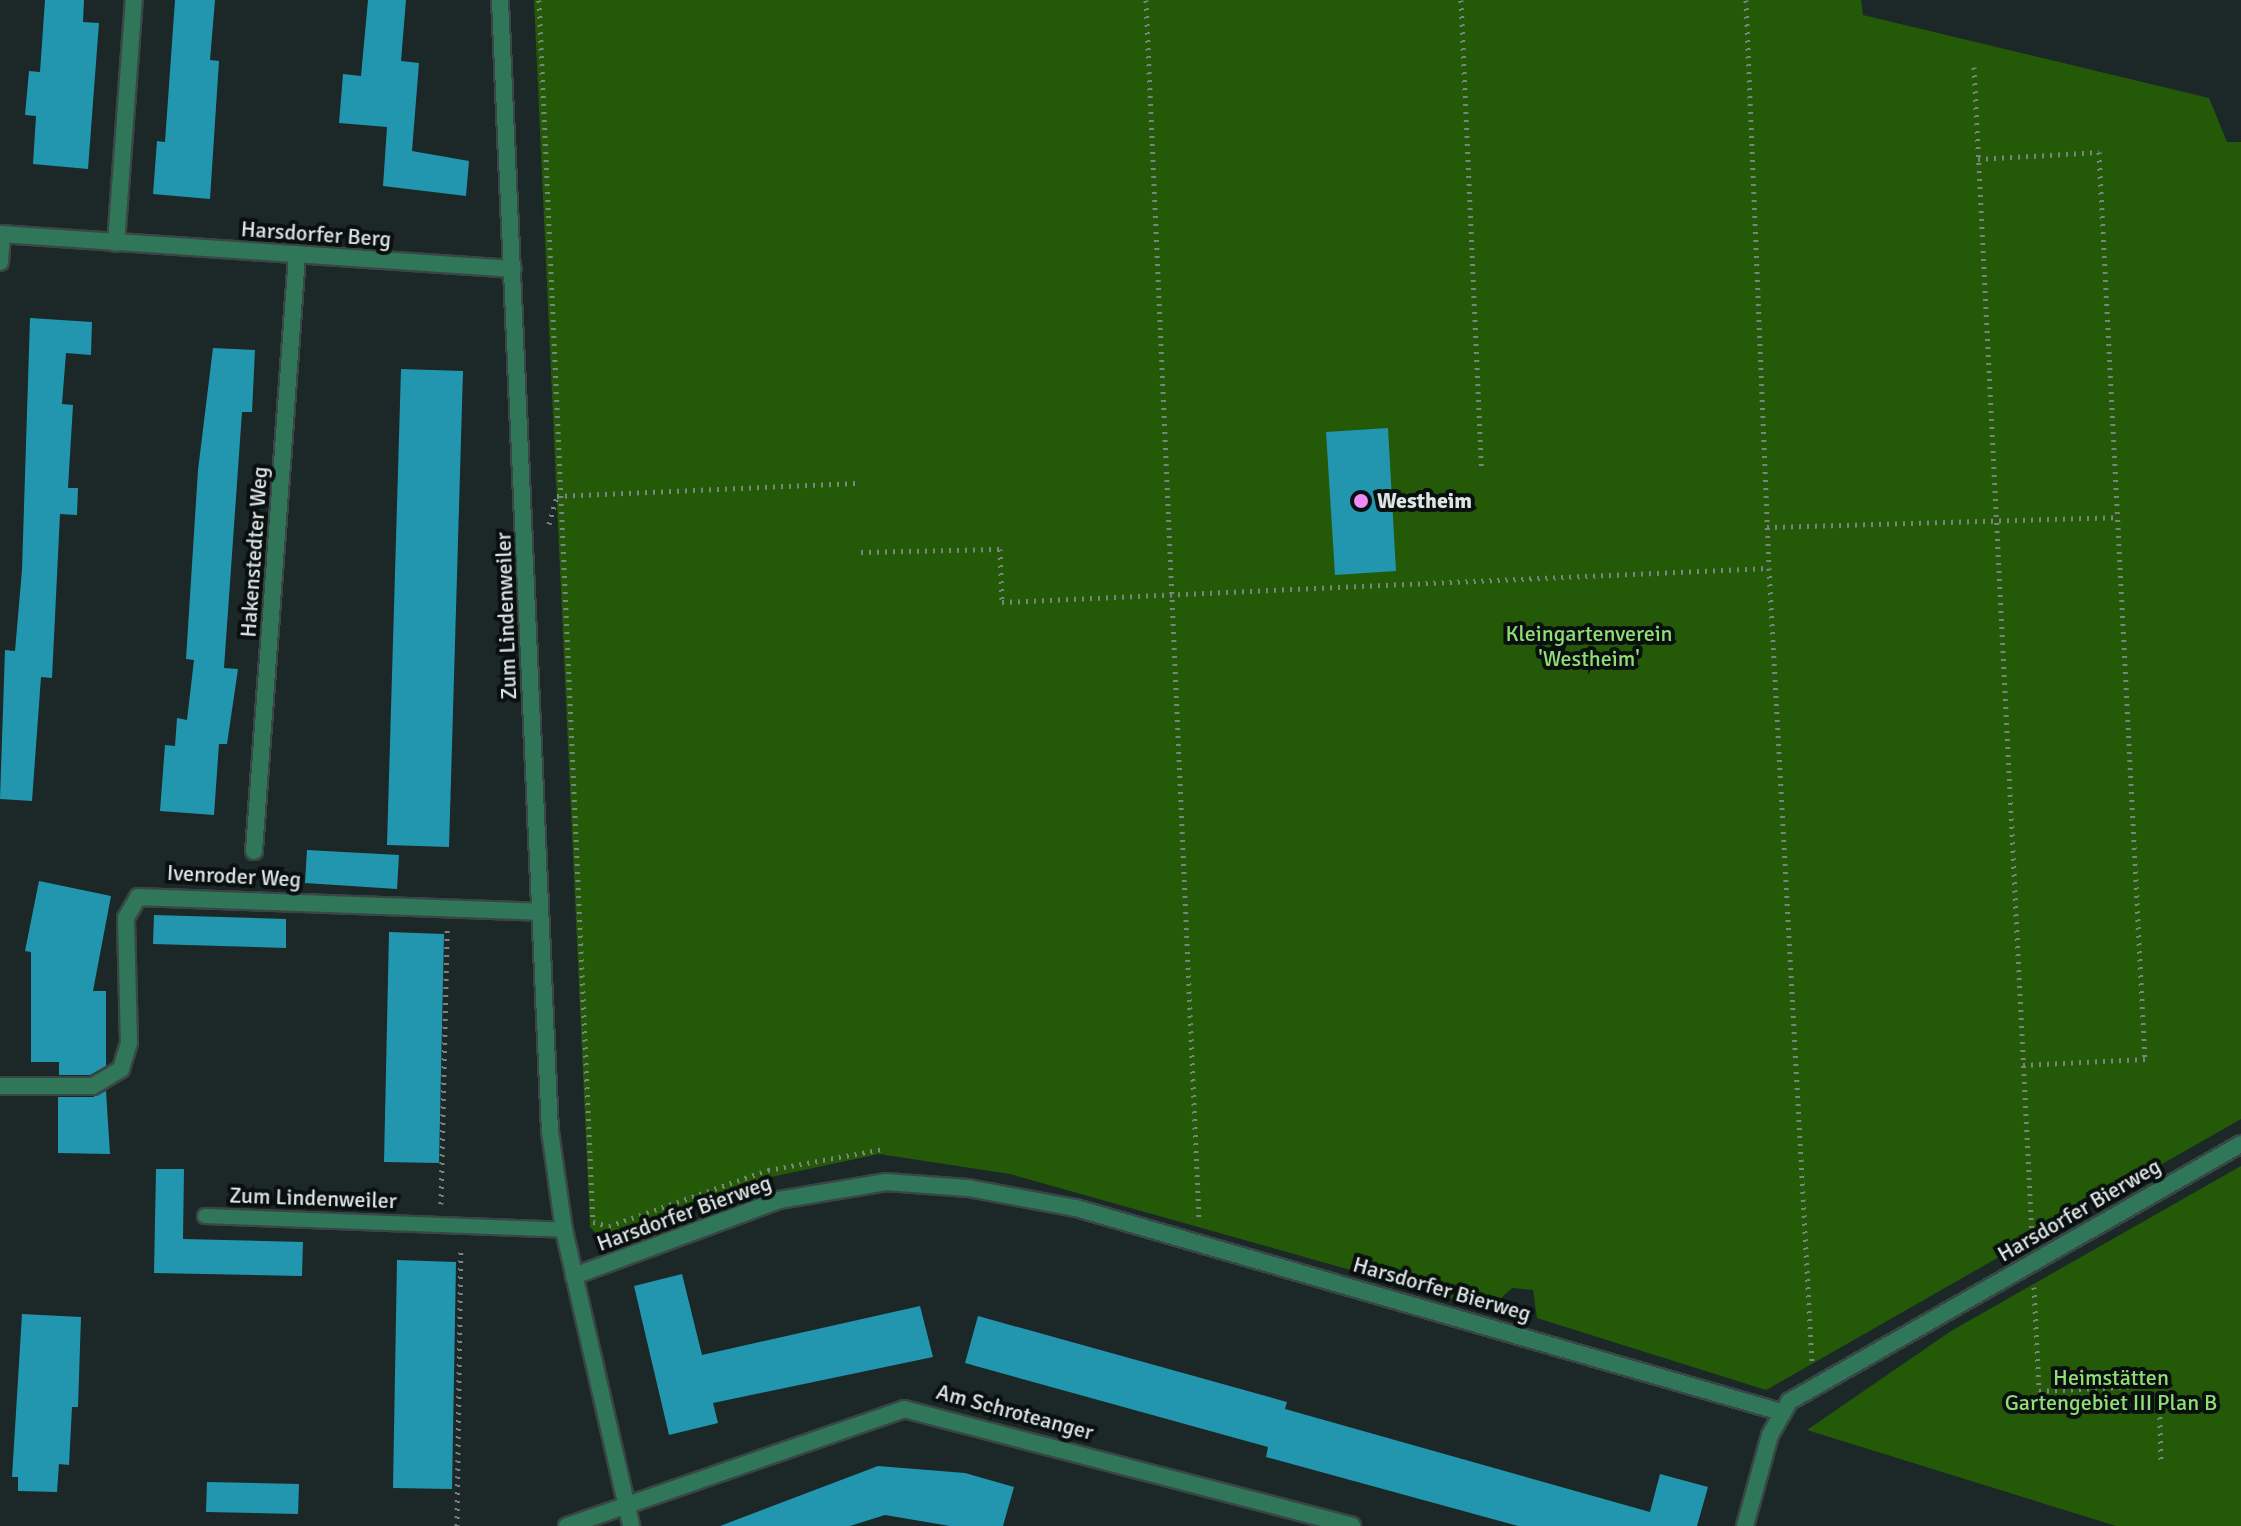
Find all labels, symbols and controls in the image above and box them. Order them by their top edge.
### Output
street label: Harsdorfer Berg [240,216,392,252]
street label: Hakenstedter Weg [235,466,273,638]
place label: Westheim [1377,488,1472,514]
marker: Westheim [1352,492,1370,510]
street label: Zum Lindenweiler [490,532,522,700]
park label: Kleingartenverein 'Westheim' [1505,620,1673,672]
street label: Ivenroder Weg [166,859,302,893]
street label: Harsdorfer Bierweg [1993,1153,2165,1267]
street label: Harsdorfer Bierweg [593,1169,775,1257]
street label: Zum Lindenweiler [229,1182,397,1214]
street label: Harsdorfer Bierweg [1350,1251,1534,1327]
park label: Heimstätten Gartengebiet III Plan B [2005,1364,2217,1416]
street label: Am Schroteanger [933,1378,1097,1446]

